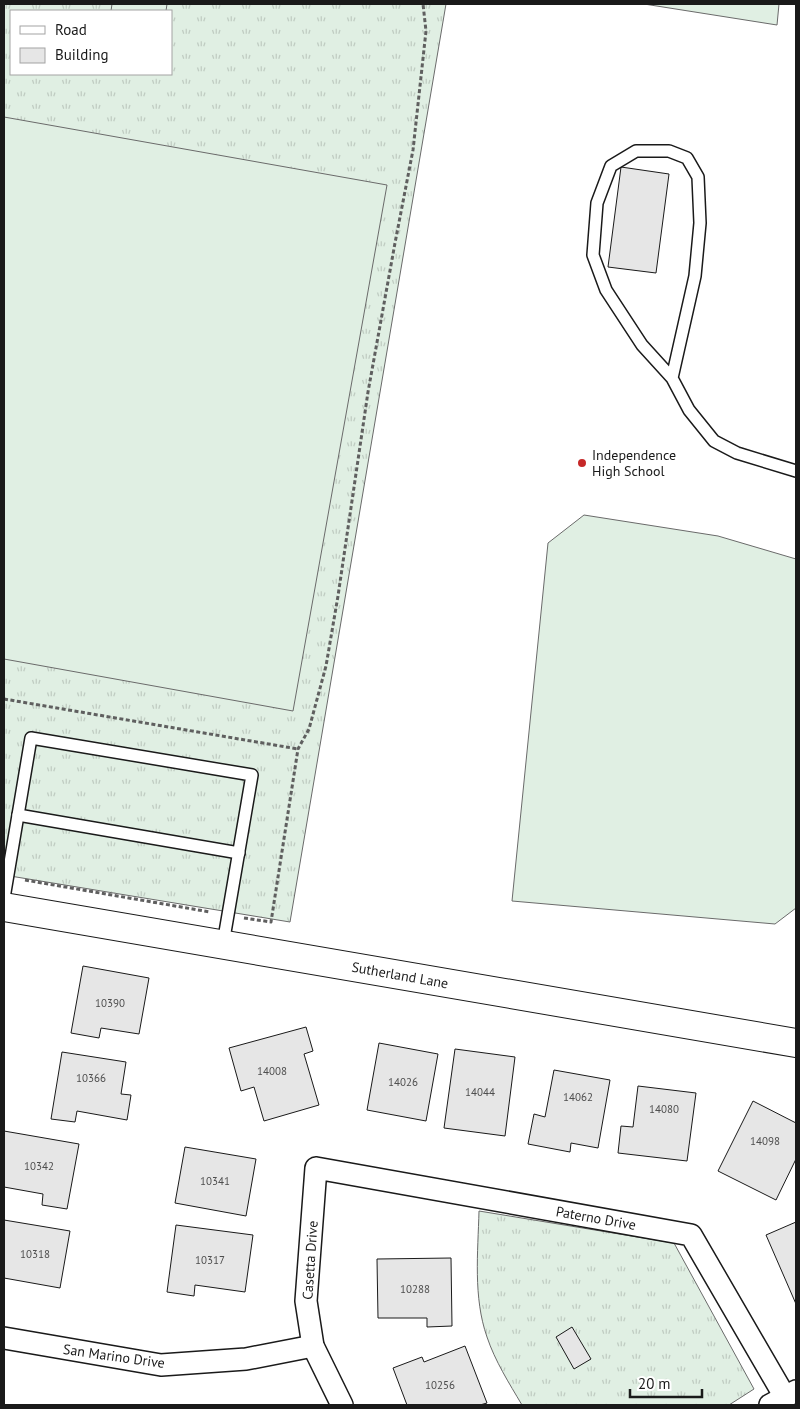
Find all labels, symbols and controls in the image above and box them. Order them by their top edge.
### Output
legend [10,10,172,75]
text: Road [55,20,87,39]
text: Building [55,45,109,64]
place label: Independence High School [592,446,676,480]
marker: Independence High School [576,457,588,469]
street label: Sutherland Lane [350,958,450,992]
house number: 10390 [95,996,125,1010]
house number: 14008 [257,1064,287,1078]
house number: 10366 [76,1071,106,1085]
house number: 14026 [388,1075,418,1089]
house number: 14044 [465,1085,495,1099]
house number: 14062 [563,1090,593,1104]
house number: 14080 [649,1102,679,1116]
house number: 14098 [750,1134,780,1148]
house number: 10342 [24,1159,54,1173]
house number: 10341 [200,1174,230,1188]
street label: Paterno Drive [555,1202,637,1234]
street label: Casetta Drive [298,1220,322,1300]
house number: 10318 [20,1247,50,1261]
house number: 10317 [195,1253,225,1267]
house number: 10288 [400,1282,430,1296]
street label: San Marino Drive [62,1340,166,1372]
scale bar [630,1366,702,1398]
text: 20 m [638,1374,671,1393]
house number: 10256 [425,1378,455,1392]

